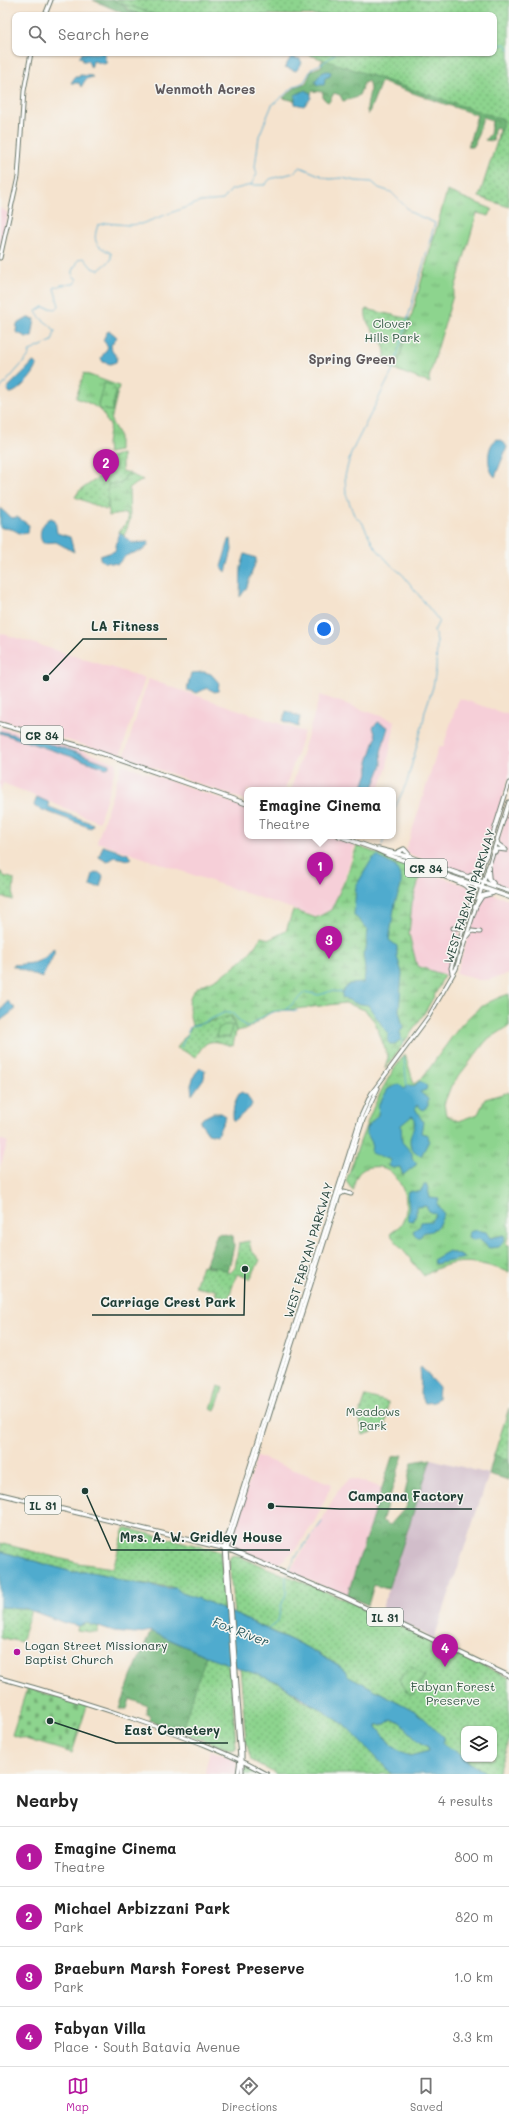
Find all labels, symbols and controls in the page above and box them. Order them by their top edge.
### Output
search box [12,12,497,56]
icon: search [26,23,48,45]
text: Search here [58,24,149,44]
district label: Wenmoth Acres [155,80,255,97]
park label: Clover Hills Park [364,315,420,345]
district label: Spring Green [308,350,396,367]
pin: 2 [93,449,119,482]
callout: LA Fitness [83,614,167,639]
text: LA Fitness [91,617,159,634]
your location [314,619,334,639]
road number: CR 34 [21,726,63,744]
popup [244,787,396,839]
text: Emagine Cinema [259,795,381,815]
text: Theatre [259,815,310,832]
street label: WEST FABYAN PARKWAY [440,826,498,966]
pin: 1 [307,852,333,885]
road number: CR 34 [405,859,447,877]
pin: 3 [316,926,342,959]
street label: WEST FABYAN PARKWAY [280,1180,336,1320]
callout: Carriage Crest Park [92,1290,244,1315]
text: Carriage Crest Park [100,1293,236,1310]
park label: Meadows Park [346,1403,400,1433]
callout: Campana Factory [340,1484,472,1509]
text: Campana Factory [348,1487,464,1505]
road number: IL 31 [25,1496,61,1514]
callout: Mrs. A. W. Gridley House [111,1525,290,1550]
text: Mrs. A. W. Gridley House [120,1528,283,1546]
road number: IL 31 [367,1608,403,1626]
water label: Fox River [210,1612,272,1650]
pin: 4 [432,1634,458,1667]
place label: Logan Street Missionary Baptist Church [25,1637,168,1667]
marker: Logan Street Missionary Baptist Church [12,1647,22,1657]
park label: Fabyan Forest Preserve [411,1678,495,1708]
callout: East Cemetery [116,1718,228,1743]
text: East Cemetery [124,1721,220,1739]
map controls [461,1726,497,1762]
button: layers [461,1726,497,1762]
text: Nearby [16,1789,78,1811]
text: 4 results [438,1792,493,1809]
text: Emagine Cinema [54,1838,177,1858]
text: 1 [26,1848,32,1865]
text: 800 m [455,1848,493,1865]
text: Theatre [54,1858,105,1875]
text: Michael Arbizzani Park [54,1898,230,1918]
text: 2 [25,1908,33,1925]
text: 820 m [455,1908,493,1925]
text: Park [54,1918,83,1935]
text: Braeburn Marsh Forest Preserve [54,1958,304,1978]
text: 3 [25,1968,33,1985]
text: 1.0 km [454,1968,493,1985]
text: Park [54,1978,83,1995]
text: Fabyan Villa [54,2018,146,2038]
text: 4 [25,2028,33,2045]
text: 3.3 km [452,2028,493,2045]
text: Place · South Batavia Avenue [54,2038,240,2055]
tab: Map [66,2075,89,2114]
tab: Directions [221,2075,277,2114]
tab: Saved [410,2075,443,2114]

